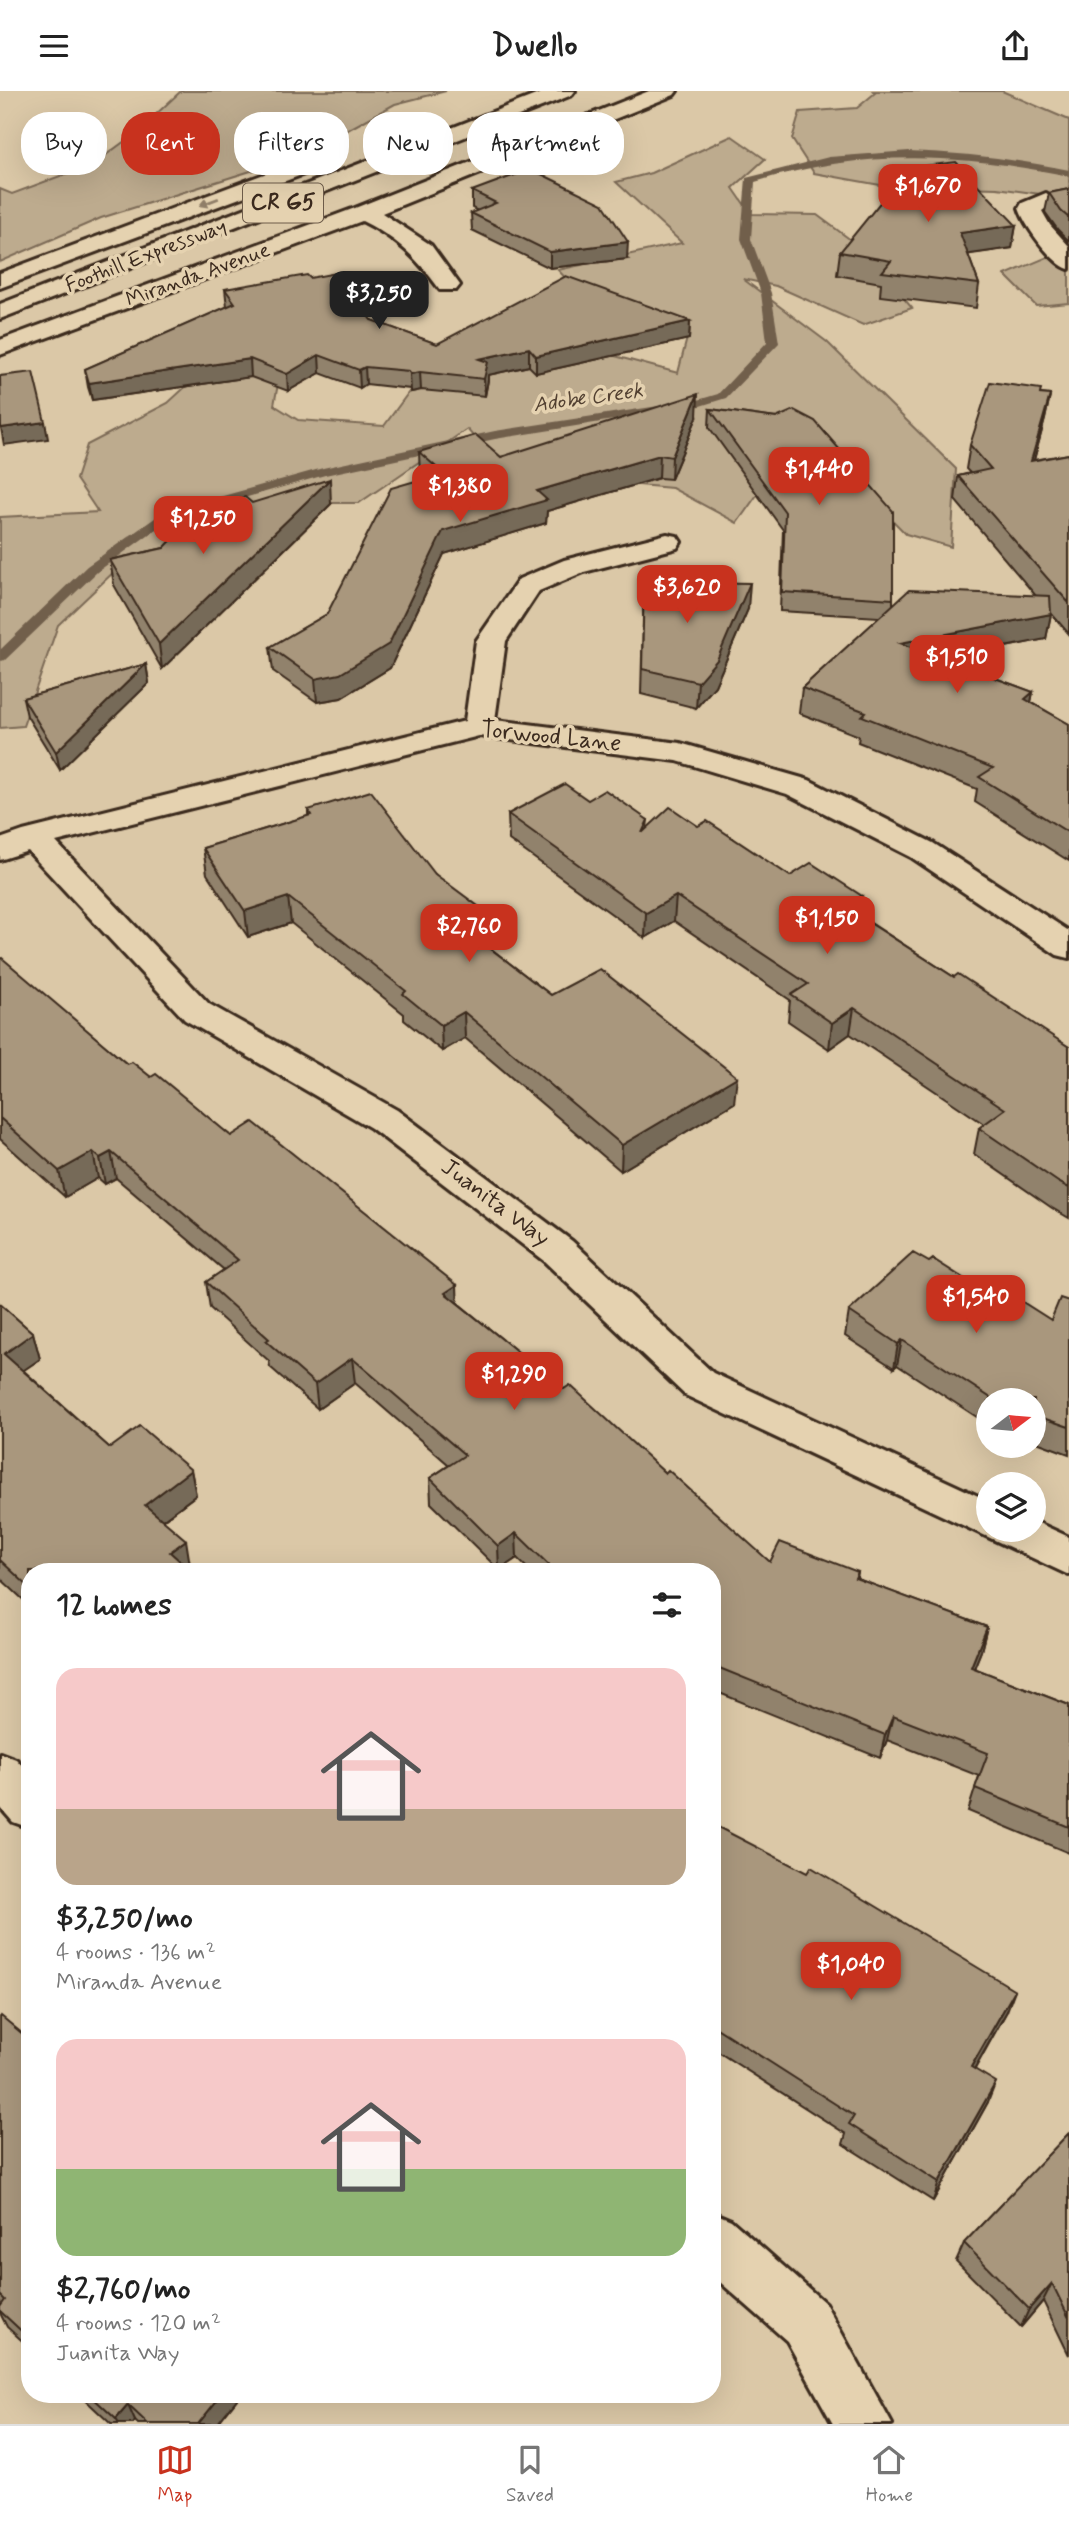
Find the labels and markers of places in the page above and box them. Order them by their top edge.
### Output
pin: $1,670 [871,165,985,224]
pin: $3,250 [322,271,436,331]
pin: $1,440 [762,447,876,507]
pin: $1,380 [403,465,517,524]
pin: $1,250 [146,497,260,556]
pin: $3,620 [630,566,744,625]
pin: $1,510 [900,635,1014,695]
pin: $1,150 [770,897,884,956]
pin: $2,760 [412,905,526,964]
pin: $1,540 [919,1275,1033,1335]
pin: $1,290 [457,1353,571,1412]
pin: $1,040 [794,1943,908,2002]

